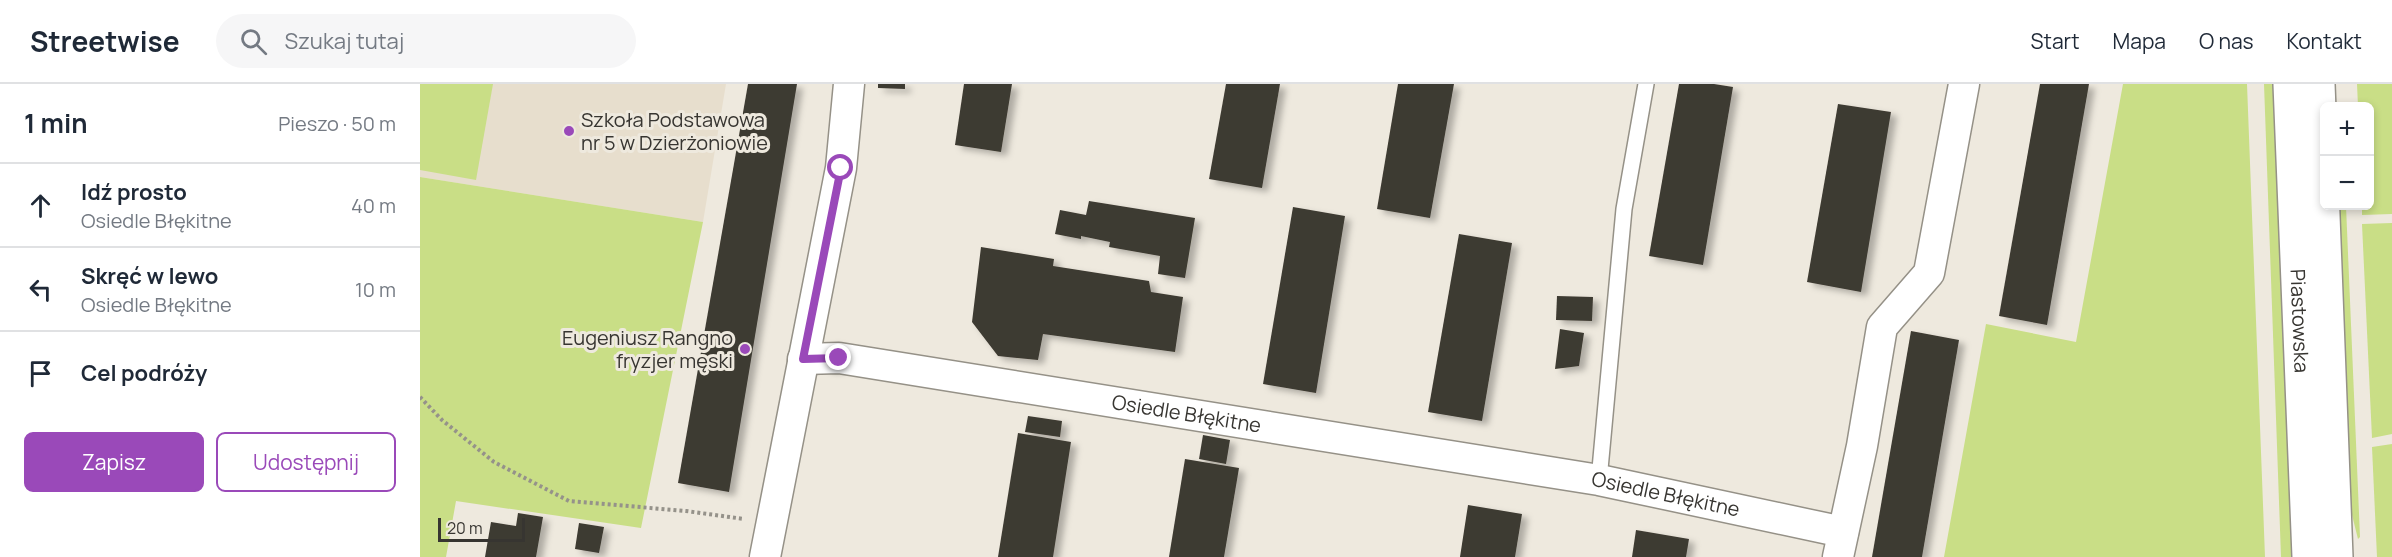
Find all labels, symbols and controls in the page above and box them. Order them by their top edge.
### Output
search box [216,14,636,68]
text: Streetwise [30,22,180,60]
icon: search [237,25,270,58]
text: Szukaj tutaj [285,26,404,56]
text: Start [2031,27,2080,55]
text: Mapa [2113,27,2166,55]
text: O nas [2199,27,2254,55]
text: Kontakt [2287,27,2362,55]
map controls [2320,102,2374,210]
button: + [2320,102,2374,156]
text: 1 min [24,105,88,141]
place label: Szkoła Podstawowa nr 5 w Dzierżoniowie [581,106,768,156]
text: Pieszo · 50 m [278,110,396,137]
marker: Szkoła Podstawowa nr 5 w Dzierżoniowie [562,124,576,138]
route start [827,154,853,180]
button: − [2320,156,2374,210]
text: Idź prosto [81,177,187,207]
icon: ahead [24,189,57,222]
text: 40 m [351,192,396,219]
text: Osiedle Błękitne [81,207,232,234]
text: Skręć w lewo [81,261,218,291]
street label: Piastowska [2284,268,2316,373]
icon: left [24,273,57,306]
text: 10 m [355,276,396,303]
text: Osiedle Błękitne [81,291,232,318]
place label: Eugeniusz Rangno fryzjer męski [562,324,733,374]
marker: Eugeniusz Rangno fryzjer męski [738,342,752,356]
route end [825,344,851,370]
icon: arrive [24,357,57,390]
text: Cel podróży [81,358,207,388]
street label: Osiedle Błękitne [1110,388,1263,439]
button: Zapisz [24,432,204,492]
button: Udostępnij [216,432,396,492]
street label: Osiedle Błękitne [1589,465,1742,523]
scale bar [438,515,525,542]
text: 20 m [447,517,483,539]

